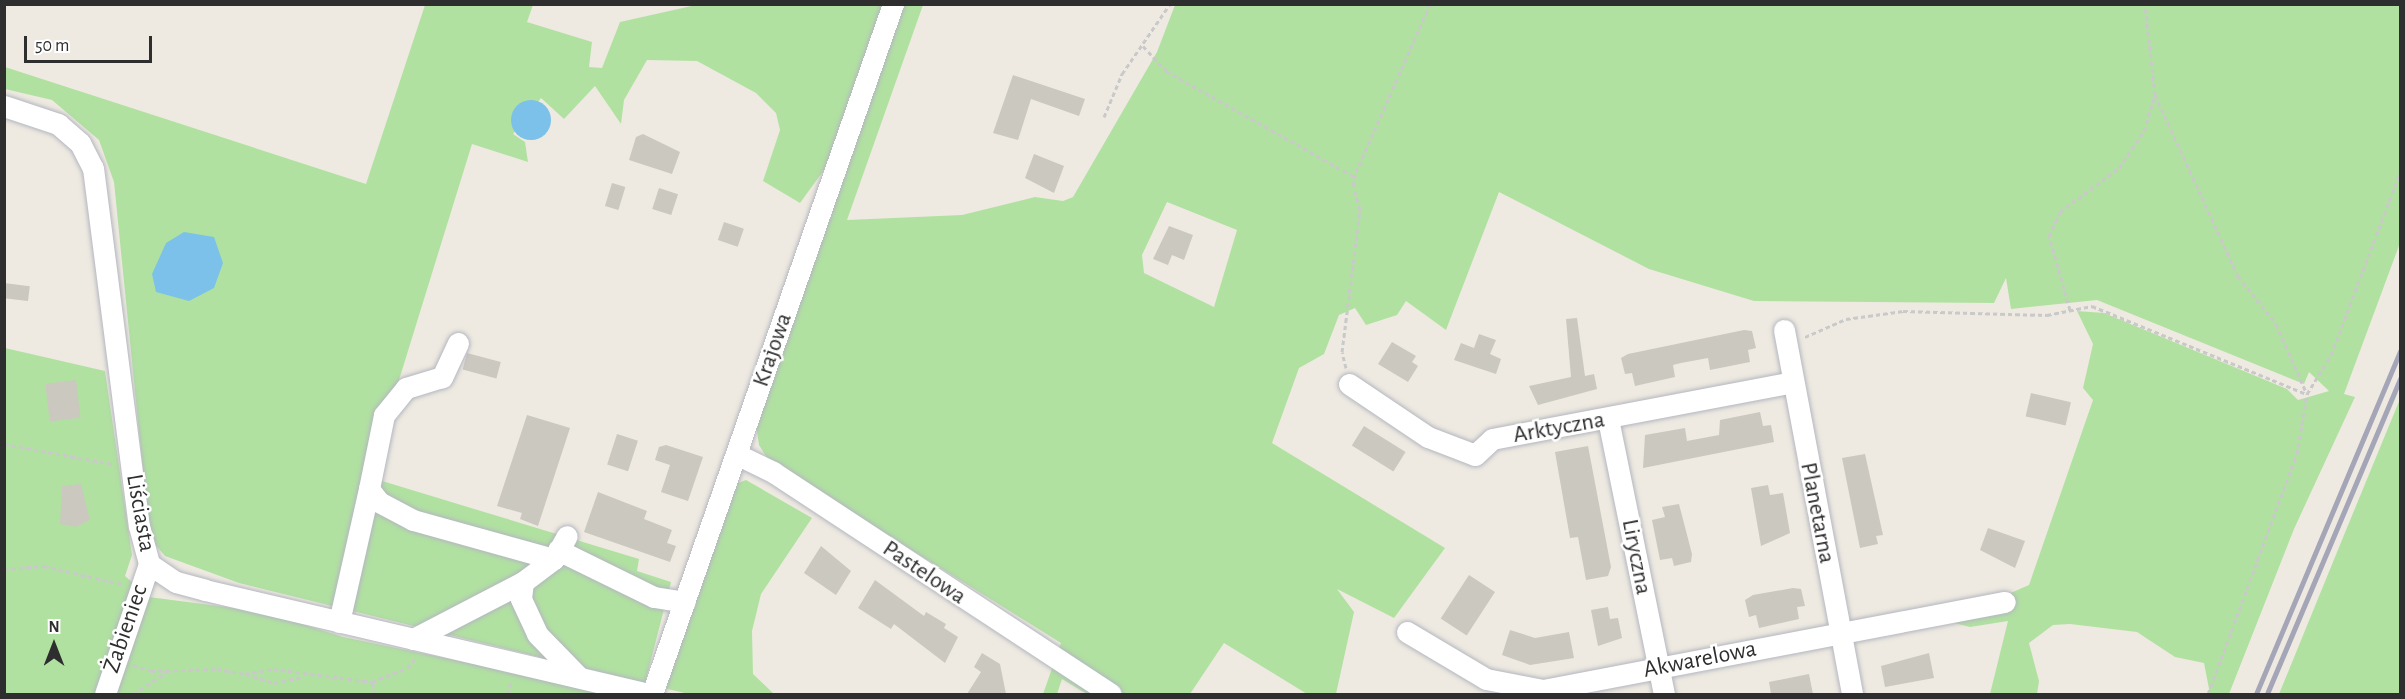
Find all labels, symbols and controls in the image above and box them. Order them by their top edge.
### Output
scale bar [27,24,154,62]
text: 50 m [35,37,69,55]
street label: Krajowa [747,309,799,391]
street label: Arktyczna [1511,406,1607,450]
street label: Planetarna [1793,460,1841,566]
street label: Liściasta [119,472,161,554]
street label: Liryczna [1615,517,1657,597]
street label: Pastelowa [877,535,971,611]
street label: Żabieniec [97,581,155,677]
north arrow [24,615,84,675]
text: N [48,619,60,635]
street label: Akwarelowa [1641,635,1759,685]

